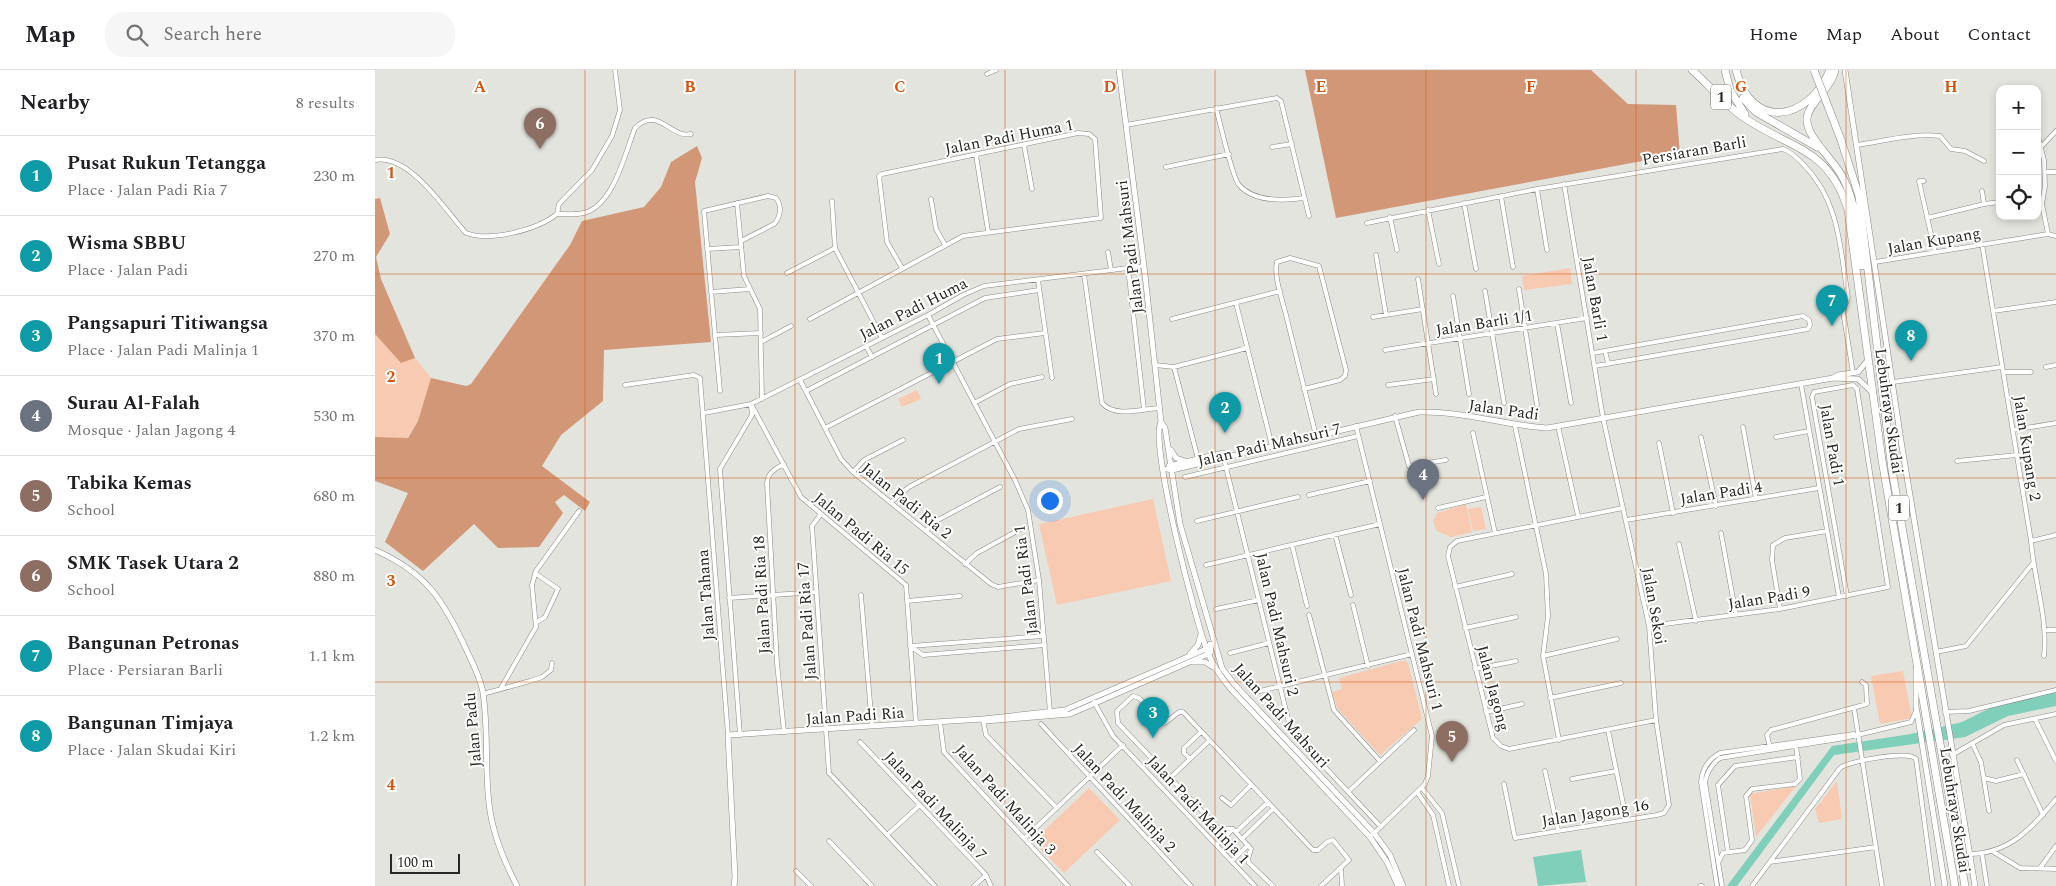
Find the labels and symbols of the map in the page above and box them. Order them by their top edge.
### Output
text: A [474,75,487,99]
text: B [684,75,696,99]
text: C [894,75,906,99]
text: D [1104,75,1117,99]
text: E [1316,75,1326,99]
text: F [1526,75,1536,99]
text: G [1735,75,1747,99]
text: H [1944,75,1958,99]
road number: 1 [1711,85,1731,110]
pin: 6 [524,108,556,149]
street label: Jalan Padi Huma 1 [943,113,1076,161]
street label: Persiaran Barli [1640,130,1748,172]
text: 1 [387,161,395,185]
street label: Jalan Padi Mahsuri [1110,179,1150,315]
street label: Jalan Kupang [1886,221,1983,261]
street label: Jalan Barli 1 [1576,255,1614,343]
street label: Jalan Padi Huma [855,271,972,346]
pin: 7 [1816,285,1848,326]
street label: Jalan Barli 1/1 [1434,303,1534,342]
pin: 8 [1895,320,1927,361]
pin: 1 [923,343,955,384]
street label: Lebuhraya Skudai [1868,347,1910,476]
text: 2 [387,365,396,389]
pin: 2 [1209,392,1241,433]
street label: Jalan Padi [1467,393,1541,427]
street label: Jalan Kupang 2 [2007,394,2047,503]
street label: Jalan Padi 1 [1813,402,1851,488]
street label: Jalan Padi Mahsuri 7 [1195,417,1343,473]
street label: Jalan Padi Ria 2 [856,457,957,545]
pin: 4 [1407,459,1439,500]
street label: Jalan Padi 4 [1678,475,1764,511]
street label: Jalan Padi Ria 15 [808,487,914,581]
your location [1037,488,1063,514]
road number: 1 [1889,496,1909,520]
street label: Jalan Padi Ria 1 [1007,524,1045,636]
street label: Jalan Padi Ria 18 [747,535,777,655]
street label: Jalan Tahana [691,548,721,641]
street label: Jalan Padi Mahsuri 2 [1249,550,1305,698]
street label: Jalan Padi Ria 17 [791,561,823,681]
street label: Jalan Padi Mahsuri 1 [1391,565,1449,713]
street label: Jalan Sekoi [1635,566,1673,647]
text: 3 [387,569,396,593]
street label: Jalan Padi 9 [1726,580,1812,616]
street label: Jalan Jagong [1470,643,1516,734]
street label: Jalan Padi Mahsuri [1227,658,1335,774]
street label: Jalan Padu [458,692,488,768]
pin: 3 [1137,697,1169,738]
street label: Jalan Padi Ria [805,701,905,731]
pin: 5 [1436,721,1468,762]
street label: Jalan Padi Malinja 2 [1067,738,1181,858]
street label: Jalan Padi Malinja 3 [949,739,1062,860]
street label: Jalan Padi Malinja 7 [878,746,992,866]
street label: Lebuhraya Skudai [1933,746,1977,875]
street label: Jalan Padi Malinja 1 [1141,750,1255,870]
text: 4 [387,773,396,797]
street label: Jalan Jagong 16 [1540,793,1650,833]
scale bar [390,851,460,874]

